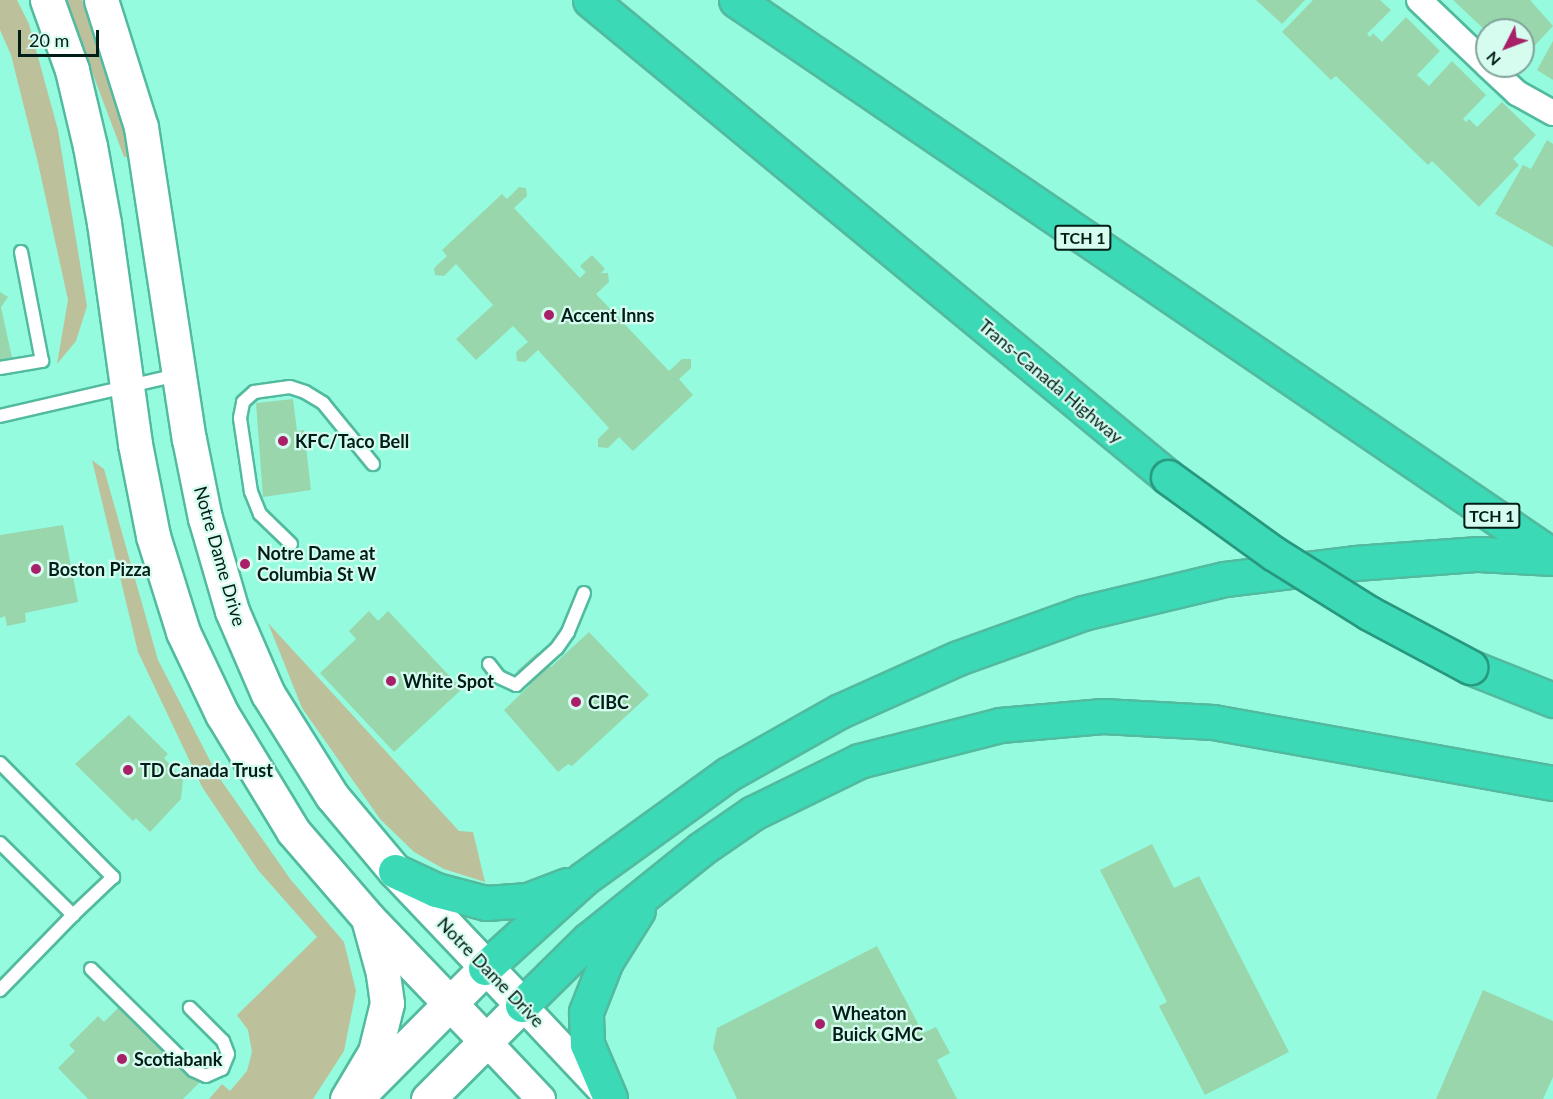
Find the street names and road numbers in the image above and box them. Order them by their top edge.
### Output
road number: TCH 1 [1053,225,1113,251]
street label: Trans-Canada Highway [975,314,1127,448]
street label: Notre Dame Drive [190,484,250,628]
road number: TCH 1 [1462,503,1522,529]
street label: Notre Dame Drive [433,913,549,1031]

